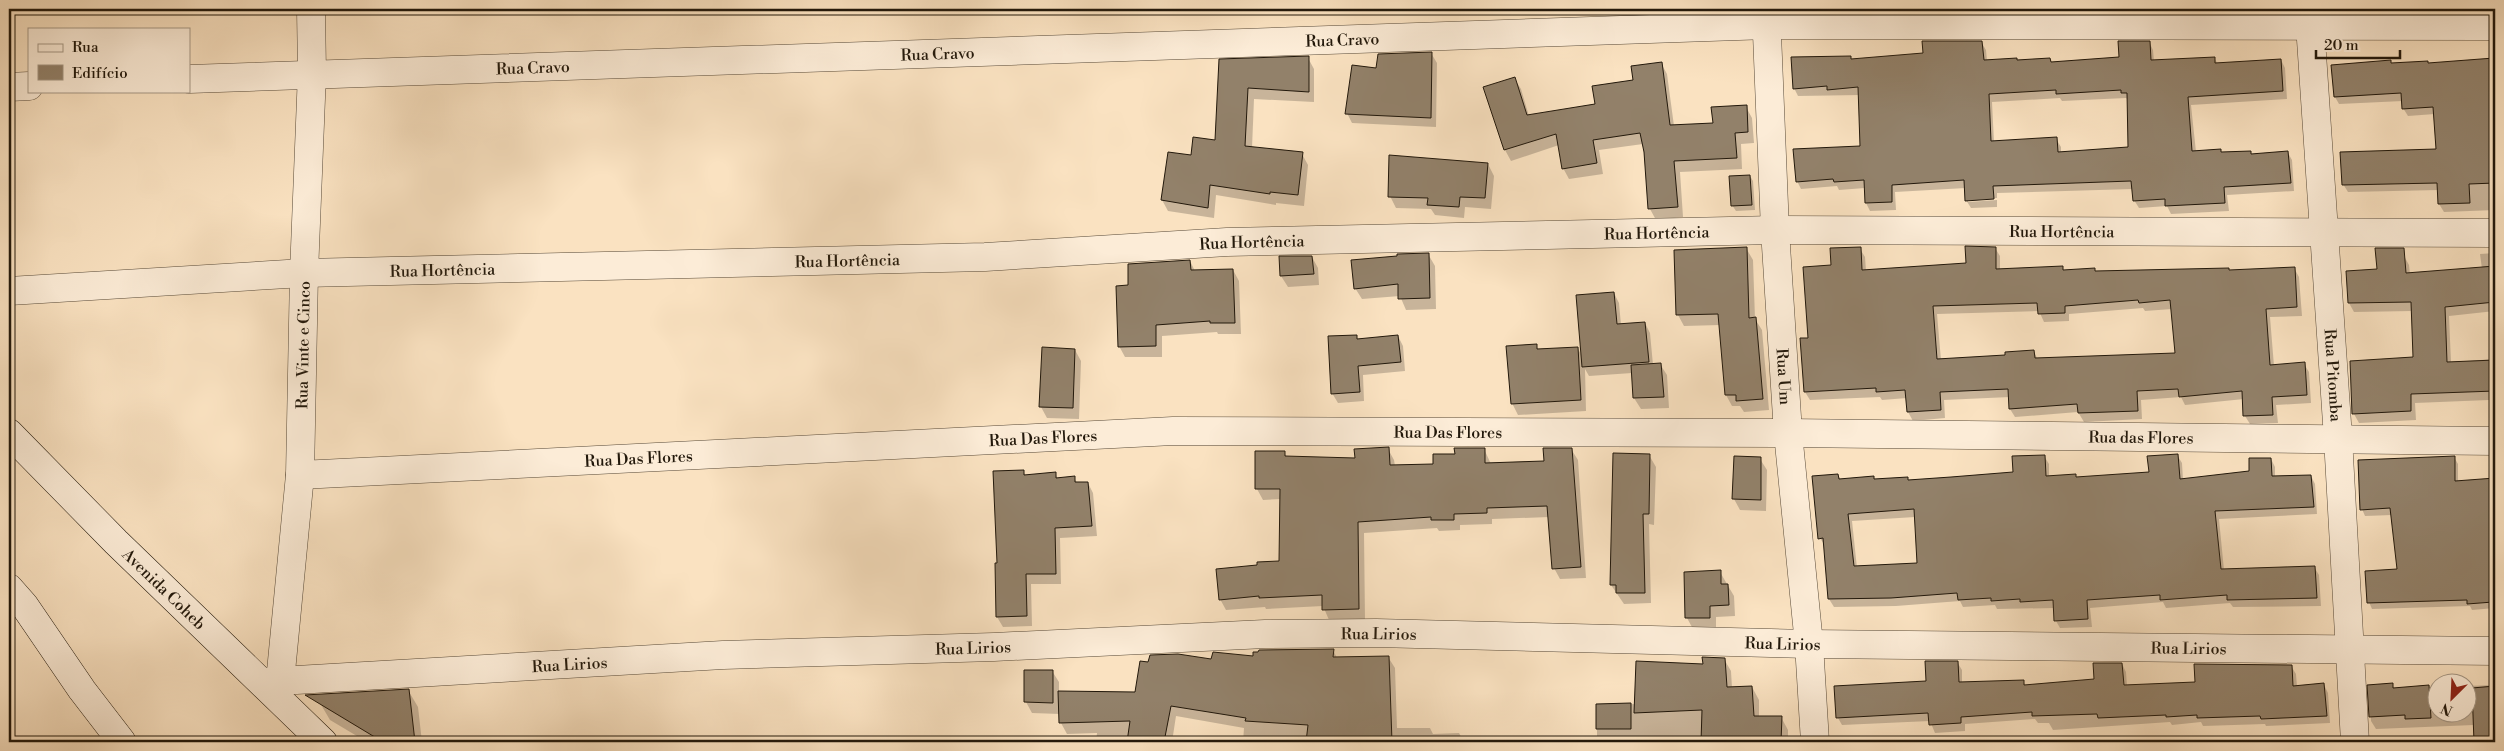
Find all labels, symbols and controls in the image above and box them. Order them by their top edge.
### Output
legend [28,28,190,92]
scale bar [2316,28,2400,60]
street label: Rua Cravo [1305,29,1380,52]
text: 20 m [2324,36,2359,55]
text: Rua [72,38,99,57]
street label: Rua Cravo [900,43,975,66]
street label: Rua Cravo [496,57,570,80]
text: Edifício [72,64,128,83]
street label: Rua Hortência [1604,222,1711,245]
street label: Rua Hortência [2009,222,2115,242]
street label: Rua Hortência [1199,231,1306,255]
street label: Rua Hortência [794,250,901,272]
street label: Rua Hortência [389,259,496,282]
street label: Rua Vinte e Cinco [292,281,315,409]
street label: Rua Pitomba [2320,328,2346,423]
street label: Rua Um [1772,347,1795,406]
street label: Rua Das Flores [1394,423,1502,443]
street label: Rua Das Flores [988,426,1098,451]
street label: Rua das Flores [2088,427,2194,449]
street label: Rua Das Flores [584,446,693,472]
street label: Avenida Coheb [117,544,210,634]
street label: Rua Lirios [1341,624,1417,645]
street label: Rua Lirios [1744,633,1821,655]
street label: Rua Lirios [935,637,1012,660]
street label: Rua Lirios [2151,638,2227,659]
street label: Rua Lirios [531,653,608,677]
north arrow [2426,674,2476,724]
text: N [2438,698,2456,719]

